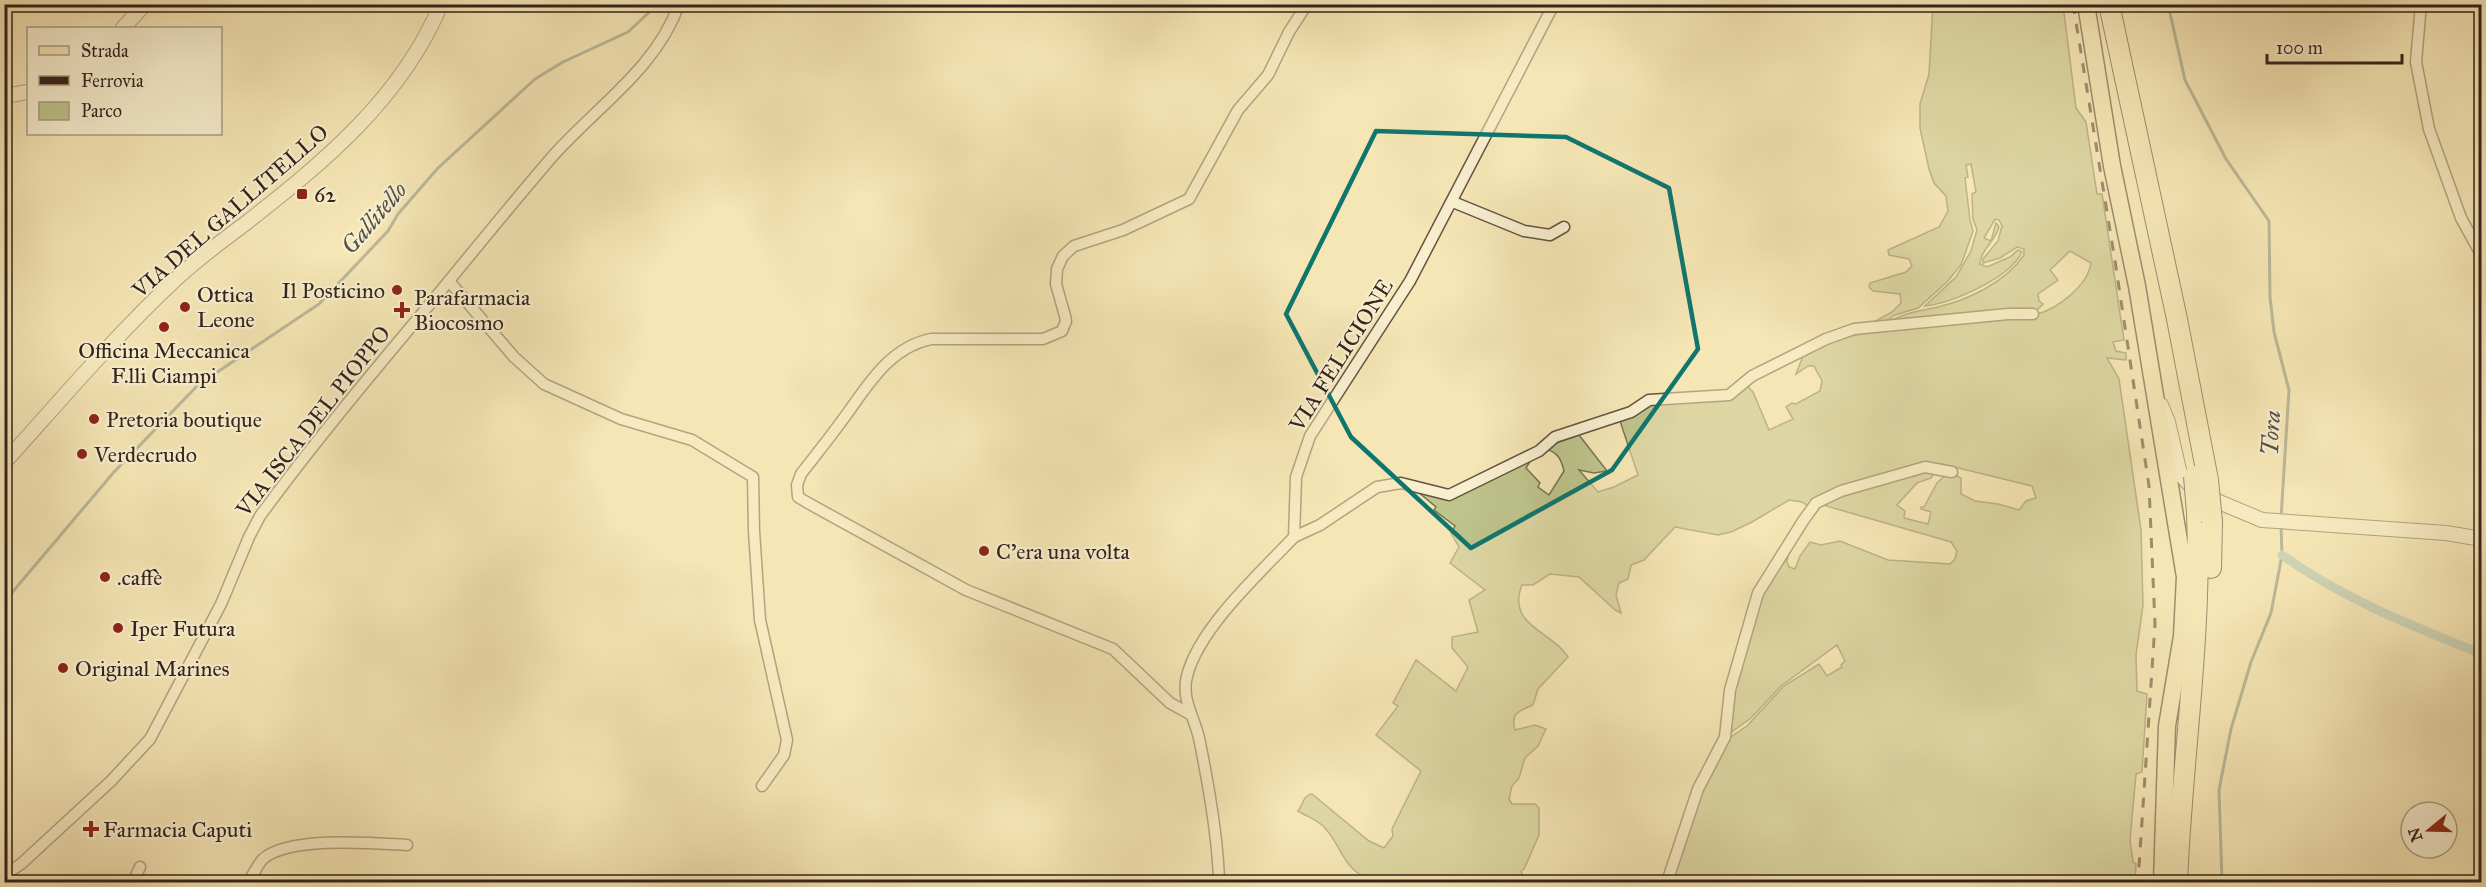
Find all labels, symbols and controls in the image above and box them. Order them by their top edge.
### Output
legend [27,27,222,135]
scale bar [2267,27,2402,65]
text: 100 m [2276,37,2323,59]
text: Strada [81,40,129,62]
text: Ferrovia [81,70,144,92]
text: Parco [81,100,122,122]
street label: VIA DEL GALLITELLO [126,118,334,304]
water label: Gallitello [334,176,414,260]
place label: 62 [314,181,336,208]
marker: 62 [295,187,309,201]
street label: VIA FELICIONE [1283,274,1399,437]
place label: Il Posticino [281,277,385,304]
place label: Ottica Leone [197,281,255,333]
marker: Il Posticino [390,283,404,297]
place label: Parafarmacia Biocosmo [414,284,531,336]
marker: Ottica Leone [178,300,192,314]
marker: Parafarmacia Biocosmo [395,303,409,317]
marker: Officina Meccanica F.lli Ciampi [157,320,171,334]
street label: VIA ISCA DEL PIOPPO [229,320,396,523]
place label: Officina Meccanica F.lli Ciampi [78,337,250,389]
place label: Pretoria boutique [106,406,262,433]
water label: Tora [2255,409,2287,457]
marker: Pretoria boutique [87,412,101,426]
place label: Verdecrudo [93,441,197,468]
marker: Verdecrudo [75,447,89,461]
place label: C'era una volta [996,538,1130,565]
marker: C'era una volta [977,544,991,558]
place label: .caffè [117,564,162,591]
marker: .caffè [98,570,112,584]
place label: Iper Futura [130,615,236,642]
marker: Iper Futura [111,621,125,635]
place label: Original Marines [75,655,230,682]
marker: Original Marines [56,661,70,675]
north arrow [2399,800,2459,860]
place label: Farmacia Caputi [103,816,252,843]
marker: Farmacia Caputi [84,822,98,836]
text: N [2404,825,2426,844]

